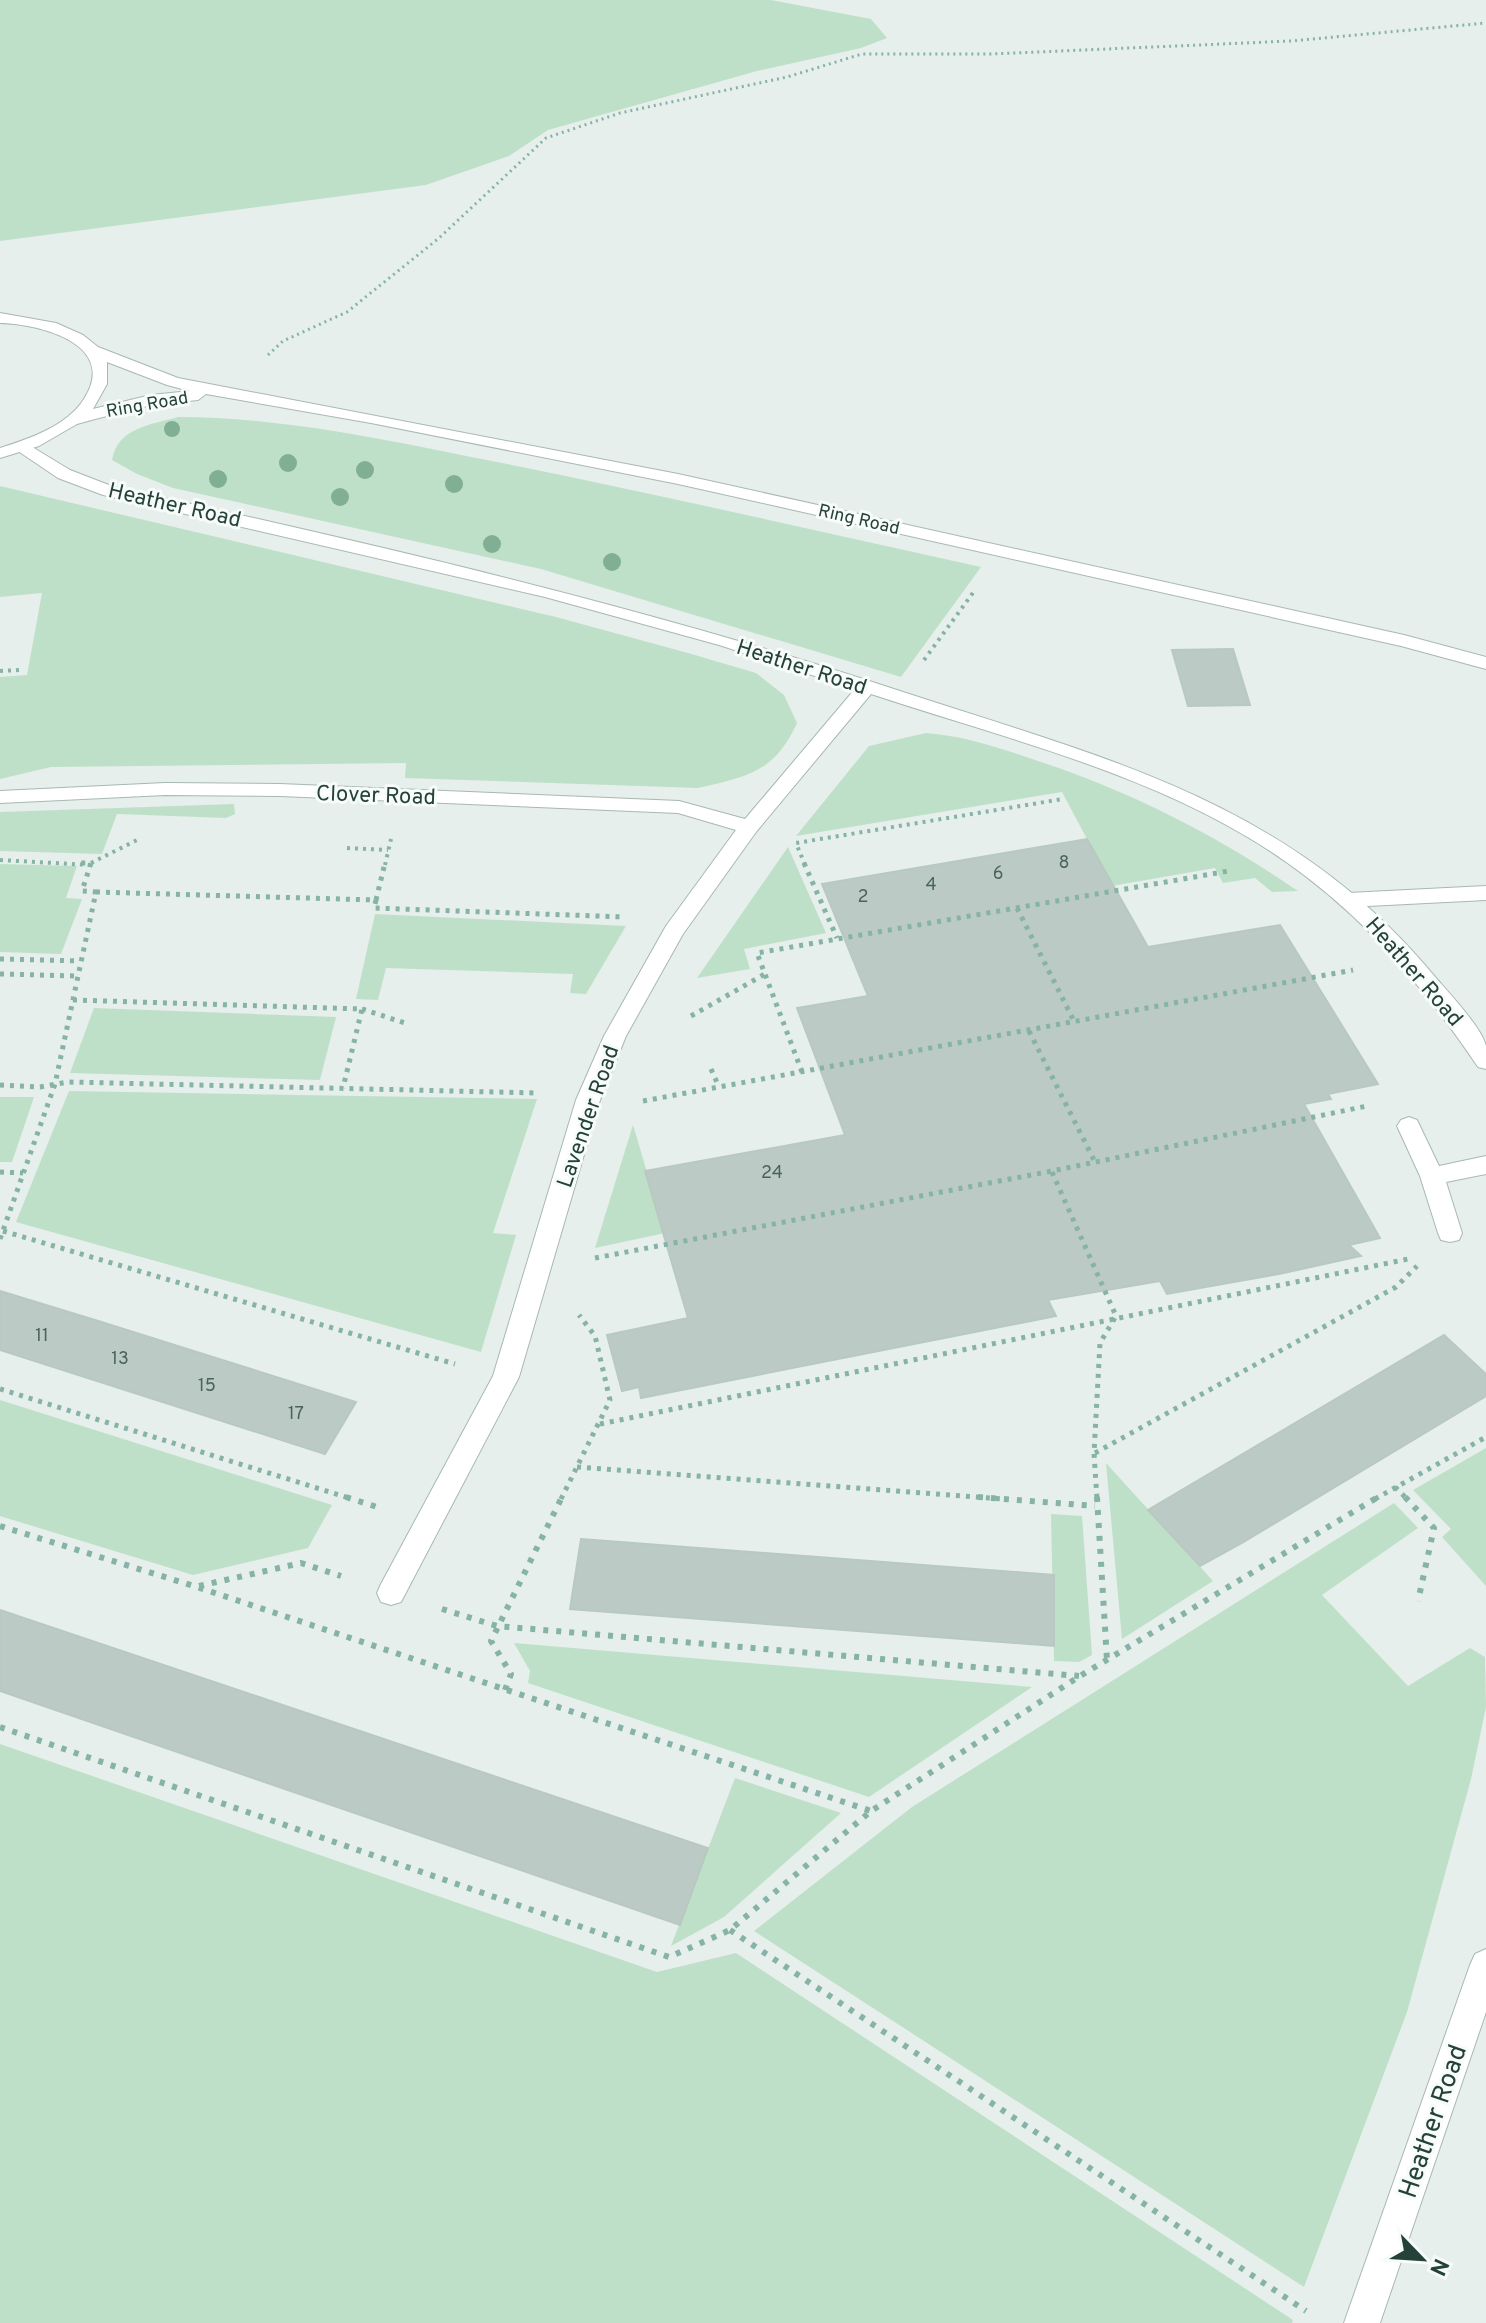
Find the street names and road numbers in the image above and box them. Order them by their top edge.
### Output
street label: Ring Road [104,387,190,424]
street label: Heather Road [105,478,244,535]
street label: Ring Road [816,500,902,541]
street label: Heather Road [733,635,870,702]
street label: Clover Road [315,781,436,812]
street label: Heather Road [1358,913,1468,1033]
street label: Lavender Road [552,1042,626,1192]
street label: Heather Road [1393,2041,1476,2203]

